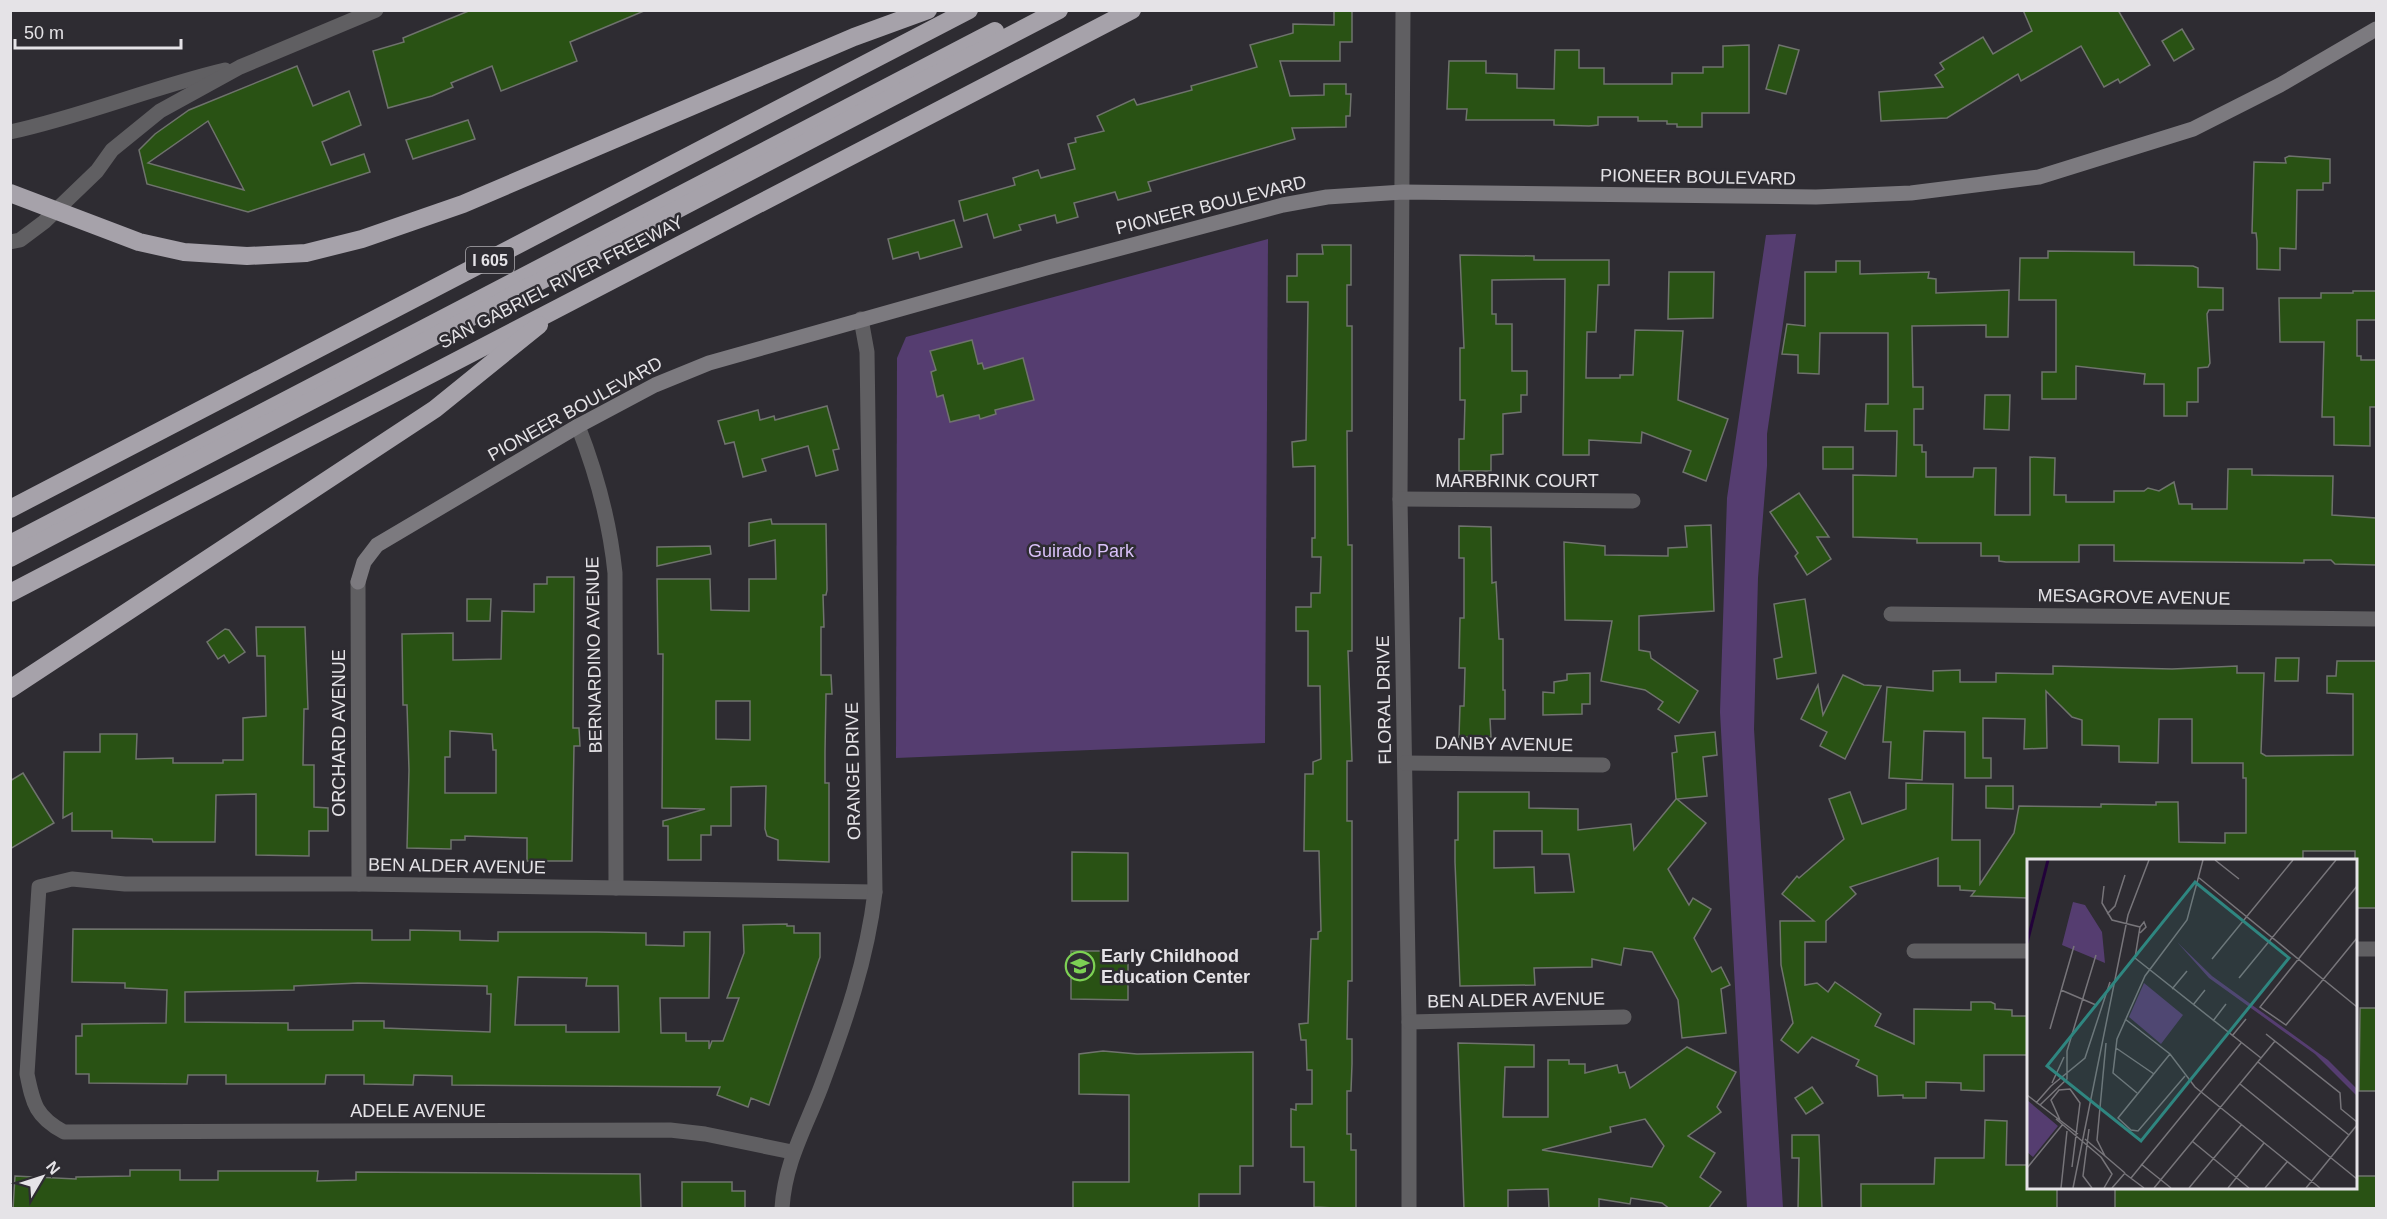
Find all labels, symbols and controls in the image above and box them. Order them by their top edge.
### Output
scale bar [15,12,182,50]
text: 50 m [24,23,64,43]
street label: PIONEER BOULEVARD [1600,165,1796,189]
street label: PIONEER BOULEVARD [1114,172,1308,238]
street label: SAN GABRIEL RIVER FREEWAY [436,211,686,353]
road number: I 605 [466,247,514,273]
street label: PIONEER BOULEVARD [485,353,665,465]
street label: MARBRINK COURT [1435,471,1599,491]
park label: Guirado Park [1028,541,1135,561]
street label: BERNARDINO AVENUE [582,556,606,754]
street label: MESAGROVE AVENUE [2037,585,2231,609]
street label: FLORAL DRIVE [1373,635,1395,765]
street label: ORCHARD AVENUE [329,649,349,817]
street label: ORANGE DRIVE [842,702,864,840]
street label: DANBY AVENUE [1435,733,1573,755]
street label: BEN ALDER AVENUE [368,854,546,878]
inset map [2027,859,2357,1189]
place label: Early Childhood Education Center [1101,946,1250,987]
school or university icon: Early Childhood Education Center [1064,950,1096,982]
street label: BEN ALDER AVENUE [1427,988,1605,1012]
street label: ADELE AVENUE [350,1101,486,1121]
north arrow [12,1147,72,1207]
text: N [43,1158,64,1178]

